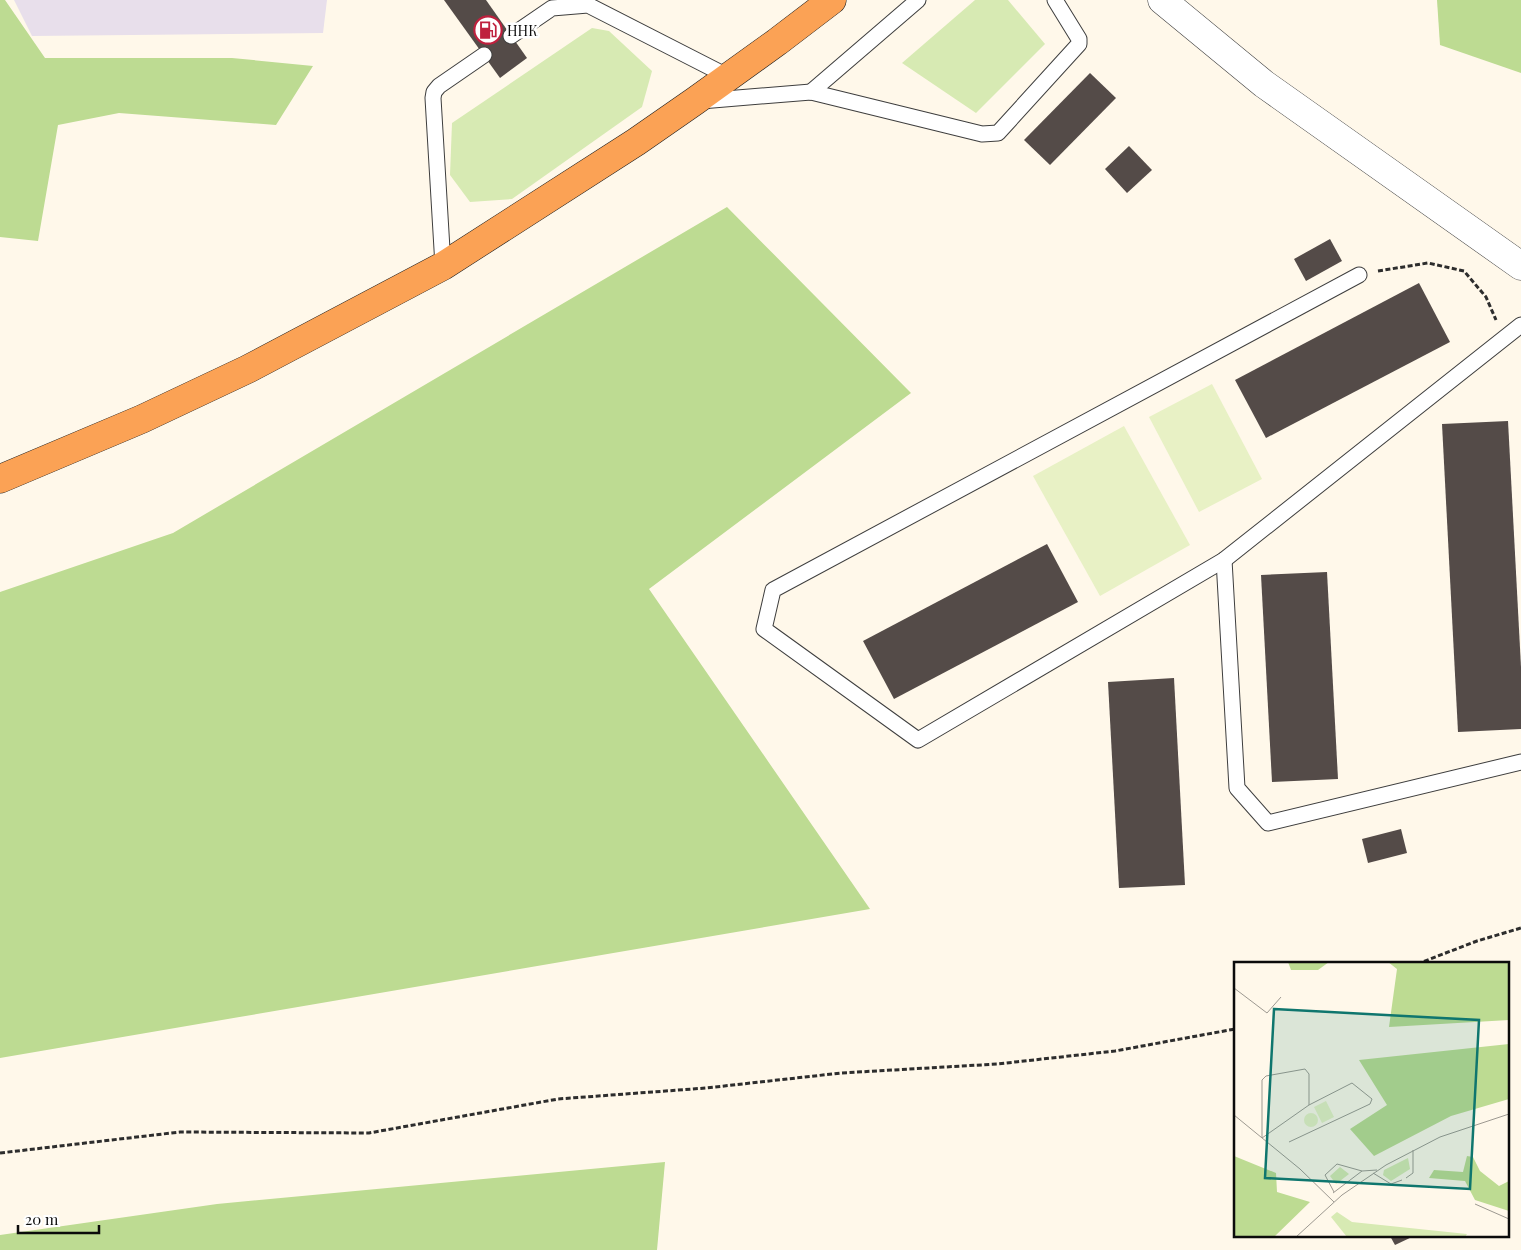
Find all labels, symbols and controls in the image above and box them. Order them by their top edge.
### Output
fuel station icon: ННК [473,15,503,45]
place label: ННК [507,21,538,40]
inset map [1234,962,1508,1238]
scale bar [18,1202,99,1234]
text: 20 m [25,1209,59,1229]

